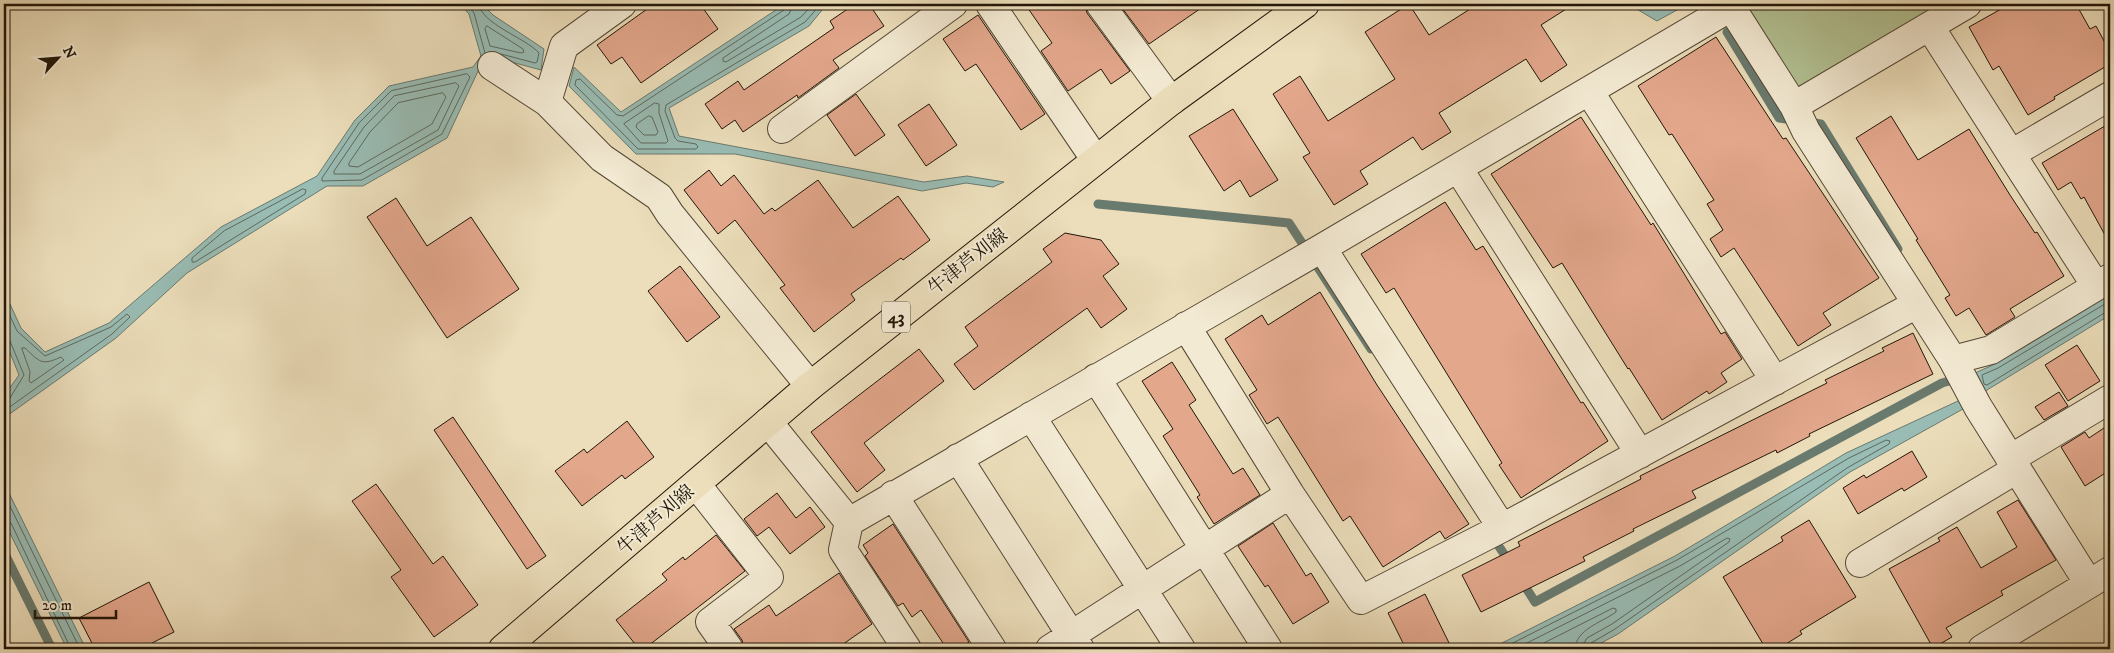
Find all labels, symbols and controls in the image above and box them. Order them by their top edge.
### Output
north arrow [32,32,82,82]
text: N [58,44,80,62]
street label: 牛津芦刈線 [923,224,1012,300]
road number: 43 [882,302,910,332]
street label: 牛津芦刈線 [613,480,699,560]
scale bar [35,588,116,620]
text: 20 m [42,596,72,615]

